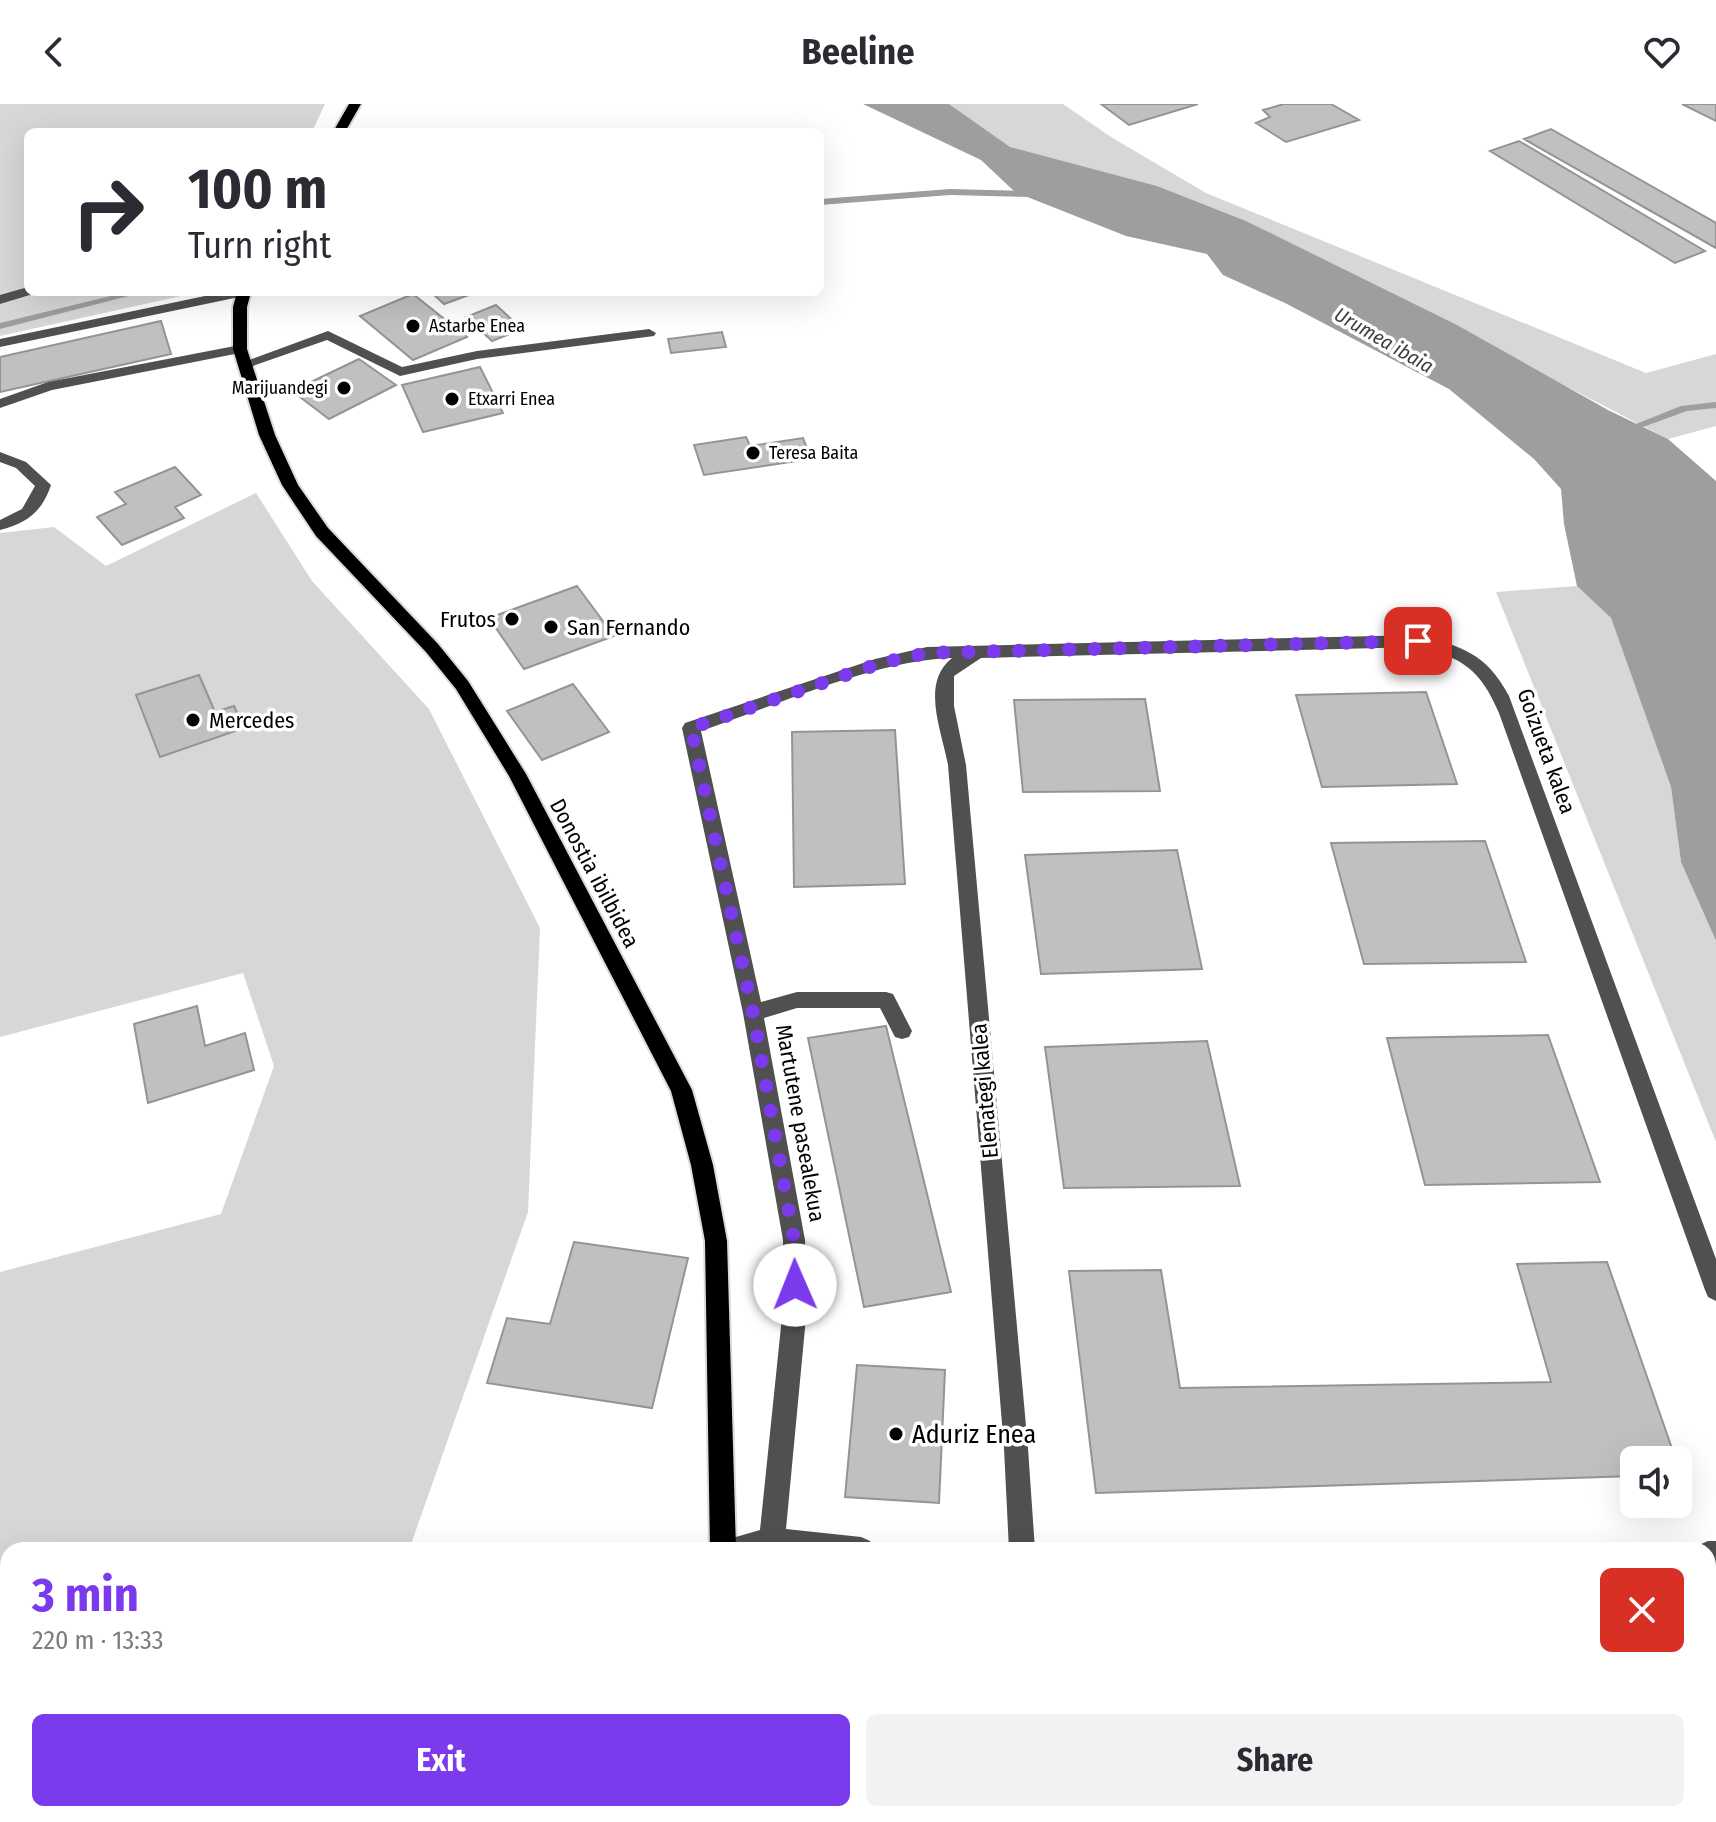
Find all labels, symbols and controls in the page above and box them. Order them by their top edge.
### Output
icon: back [32,30,76,74]
text: Beeline [802,30,914,74]
icon: heart [1640,30,1684,74]
text: 100 m [188,156,327,223]
icon: right [56,160,160,264]
text: Turn right [188,224,331,268]
water label: Urumea ibaia [1330,302,1438,378]
place label: Astarbe Enea [429,315,525,337]
marker: Astarbe Enea [404,317,422,335]
place label: Marijuandegi [232,377,328,399]
marker: Marijuandegi [335,379,353,397]
place label: Etxarri Enea [468,388,555,410]
marker: Etxarri Enea [443,390,461,408]
place label: Teresa Baita [769,442,858,464]
marker: Teresa Baita [744,444,762,462]
place label: Frutos [440,606,496,633]
pin [1384,607,1452,675]
marker: Frutos [503,610,521,628]
place label: San Fernando [567,614,690,641]
marker: San Fernando [542,618,560,636]
icon: arrive [1396,619,1440,663]
street label: Goizueta kalea [1511,685,1582,817]
place label: Mercedes [209,707,295,734]
marker: Mercedes [184,711,202,729]
street label: Donostia ibilbidea [544,794,645,952]
street label: Martutene pasealekua [770,1022,831,1224]
street label: Elenategi kalea [965,1022,1004,1160]
position arrow [753,1243,837,1327]
place label: Aduriz Enea [912,1419,1036,1450]
marker: Aduriz Enea [887,1425,905,1443]
map controls [1620,1446,1692,1518]
button: sound [1620,1446,1692,1518]
text: 3 min [32,1566,139,1624]
button: close [1600,1568,1684,1652]
text: 220 m · 13:33 [32,1625,163,1656]
button: Exit [32,1714,850,1806]
button: Share [866,1714,1684,1806]

